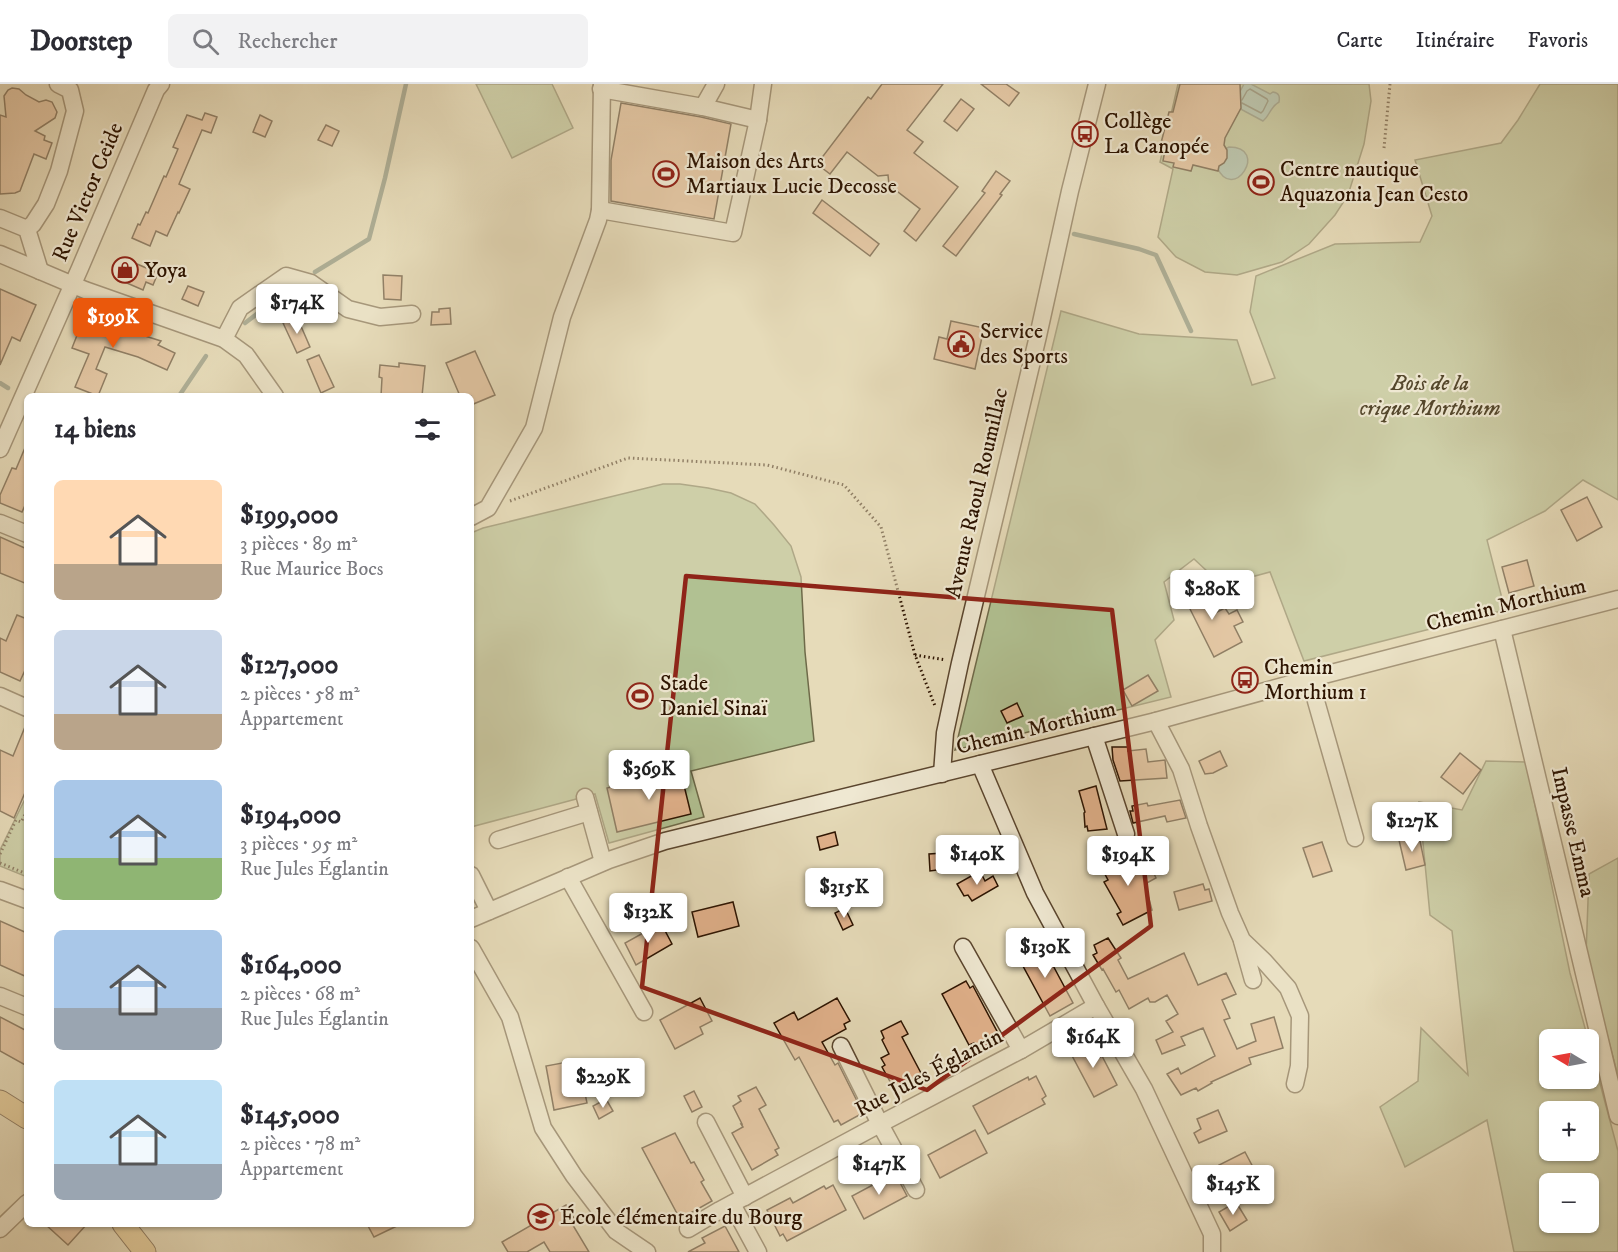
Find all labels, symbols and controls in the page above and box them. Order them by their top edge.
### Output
search box [168,14,588,68]
text: Doorstep [30,24,132,59]
icon: search [189,25,222,58]
text: Rechercher [237,28,337,55]
text: Carte [1337,28,1383,54]
text: Itinéraire [1416,28,1494,54]
text: Favoris [1527,28,1588,54]
place label: Collège La Canopée [1104,108,1209,160]
street label: Rue Victor Ceide [47,119,129,265]
bus stop icon: Collège La Canopée [1070,119,1100,149]
place label: Maison des Arts Martiaux Lucie Decosse [686,148,897,200]
place label: Centre nautique Aquazonia Jean Cesto [1280,156,1468,208]
sports icon: Maison des Arts Martiaux Lucie Decosse [651,159,681,189]
sports icon: Centre nautique Aquazonia Jean Cesto [1246,167,1276,197]
shop icon: Yoya [110,255,140,285]
place label: Yoya [144,257,188,284]
pin: $174K [255,284,339,335]
text: $174K [270,291,324,316]
pin: $199K [71,298,155,349]
text: $199K [87,305,139,330]
place label: Service des Sports [980,318,1068,370]
public building icon: Service des Sports [946,329,976,359]
park label: Bois de la crique Morthium [1359,370,1501,423]
street label: Avenue Raoul Roumillac [940,385,1014,601]
text: 14 biens [54,413,136,446]
icon: filters [411,413,444,446]
text: $199,000 [240,499,339,532]
icon: home [102,504,174,576]
text: 3 pièces · 89 m² [240,532,357,557]
text: Rue Maurice Bocs [240,557,383,582]
pin: $280K [1170,570,1254,621]
street label: Chemin Morthium [1423,572,1589,638]
text: $280K [1184,577,1240,602]
text: $127,000 [240,649,338,682]
icon: home [102,654,174,726]
place label: Chemin Morthium 1 [1264,654,1367,706]
bus stop icon: Chemin Morthium 1 [1230,665,1260,695]
place label: Stade Daniel Sinaï [660,670,767,722]
sports icon: Stade Daniel Sinaï [625,681,655,711]
text: 2 pièces · 58 m² [240,682,360,707]
street label: Chemin Morthium [953,695,1119,761]
text: Appartement [240,707,343,732]
pin: $369K [607,750,691,801]
text: $369K [623,757,675,782]
street label: Impasse Emma [1545,764,1601,900]
text: $194,000 [240,799,341,832]
pin: $127K [1370,802,1454,853]
icon: home [102,804,174,876]
text: $127K [1386,809,1438,834]
text: 3 pièces · 95 m² [240,832,357,857]
pin: $140K [935,835,1019,886]
pin: $194K [1086,836,1170,887]
text: $140K [950,842,1004,867]
text: $194K [1101,843,1155,868]
text: Rue Jules Églantin [240,857,389,882]
pin: $315K [802,868,886,919]
text: $315K [819,875,869,900]
pin: $132K [606,893,690,944]
text: $132K [623,900,673,925]
pin: $130K [1003,928,1087,979]
text: $130K [1020,935,1070,960]
text: $164,000 [240,949,342,982]
icon: home [102,954,174,1026]
text: 2 pièces · 68 m² [240,982,360,1007]
text: Rue Jules Églantin [240,1007,389,1032]
pin: $164K [1051,1018,1135,1069]
street label: Rue Jules Églantin [850,1022,1008,1123]
text: $164K [1066,1025,1120,1050]
north arrow [1539,1029,1599,1089]
map controls [1539,1029,1599,1233]
pin: $229K [561,1058,645,1109]
text: $229K [576,1065,630,1090]
text: $145,000 [240,1099,340,1132]
button: + [1539,1101,1599,1161]
icon: home [102,1104,174,1176]
text: 2 pièces · 78 m² [240,1132,360,1157]
pin: $147K [837,1145,921,1196]
text: $147K [852,1152,906,1177]
text: Appartement [240,1157,343,1182]
pin: $145K [1191,1165,1275,1216]
text: $145K [1206,1172,1260,1197]
button: − [1539,1173,1599,1233]
school or university icon: École élémentaire du Bourg [526,1202,556,1232]
place label: École élémentaire du Bourg [560,1204,803,1231]

